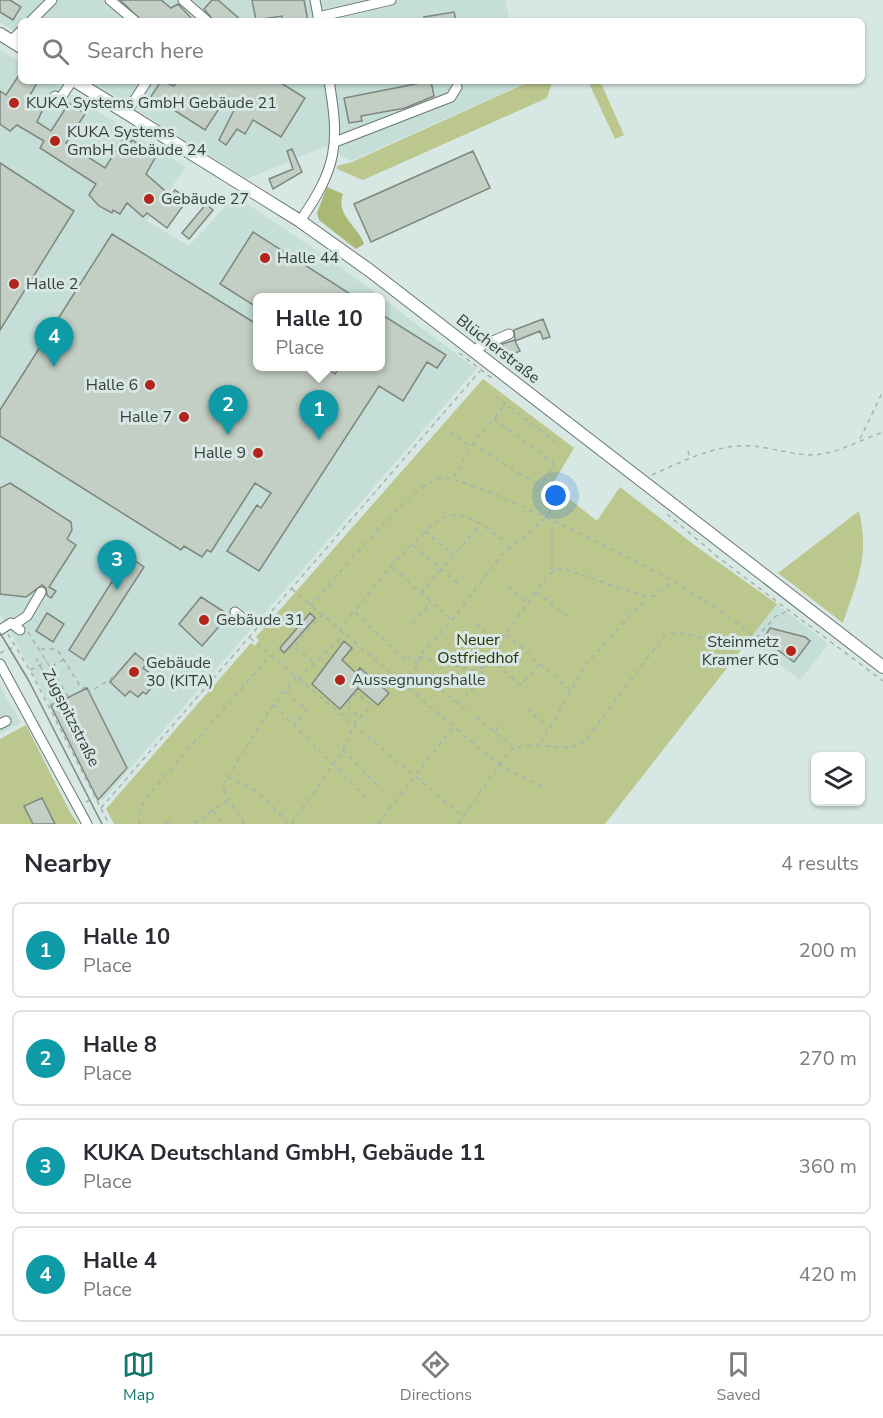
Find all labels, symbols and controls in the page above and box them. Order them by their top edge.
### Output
search box [18,18,865,84]
icon: search [39,35,72,68]
text: Search here [87,36,204,66]
place label: KUKA Systems GmbH Gebäude 21 [26,92,277,114]
marker: KUKA Systems GmbH Gebäude 21 [7,96,21,110]
place label: KUKA Systems GmbH Gebäude 24 [67,121,206,161]
marker: KUKA Systems GmbH Gebäude 24 [48,134,62,148]
place label: Gebäude 27 [161,188,249,210]
marker: Gebäude 27 [142,192,156,206]
place label: Halle 44 [277,247,339,269]
marker: Halle 44 [258,251,272,265]
place label: Halle 2 [26,273,78,295]
marker: Halle 2 [7,277,21,291]
popup [253,293,385,371]
text: Halle 10 [275,304,363,334]
street label: Blücherstraße [451,309,545,389]
pin: 4 [34,318,74,367]
text: Place [275,334,324,361]
place label: Halle 6 [86,374,138,396]
marker: Halle 6 [143,378,157,392]
pin: 2 [208,386,248,435]
pin: 1 [300,390,338,440]
place label: Halle 7 [120,406,172,428]
marker: Halle 7 [177,410,191,424]
place label: Halle 9 [194,442,246,464]
marker: Halle 9 [251,446,265,460]
your location [541,481,570,510]
pin: 3 [98,540,136,590]
place label: Gebäude 31 [216,609,304,631]
marker: Gebäude 31 [197,613,211,627]
park label: Neuer Ostfriedhof [437,629,519,669]
place label: Steinmetz Kramer KG [702,631,779,671]
marker: Steinmetz Kramer KG [784,644,798,658]
place label: Gebäude 30 (KITA) [146,652,214,692]
street label: Zugspitzstraße [37,665,105,771]
marker: Gebäude 30 (KITA) [127,665,141,679]
place label: Aussegnungshalle [352,669,486,691]
marker: Aussegnungshalle [333,673,347,687]
map controls [811,752,865,806]
button: layers [811,752,865,806]
text: Nearby [24,846,111,881]
text: 4 results [781,850,859,877]
text: Halle 10 [83,922,170,952]
text: 1 [40,937,52,964]
text: 200 m [799,937,857,964]
text: Place [83,952,132,979]
text: Halle 8 [83,1030,157,1060]
text: 2 [40,1045,52,1072]
text: 270 m [799,1045,857,1072]
text: Place [83,1060,132,1087]
text: KUKA Deutschland GmbH, Gebäude 11 [83,1138,486,1168]
text: 3 [40,1153,52,1180]
text: 360 m [799,1153,857,1180]
text: Place [83,1168,132,1195]
text: Halle 4 [83,1246,157,1276]
text: 4 [40,1261,52,1288]
text: 420 m [799,1261,857,1288]
text: Place [83,1276,132,1303]
tab: Map [122,1348,155,1406]
tab: Directions [400,1348,472,1406]
tab: Saved [717,1348,761,1406]

